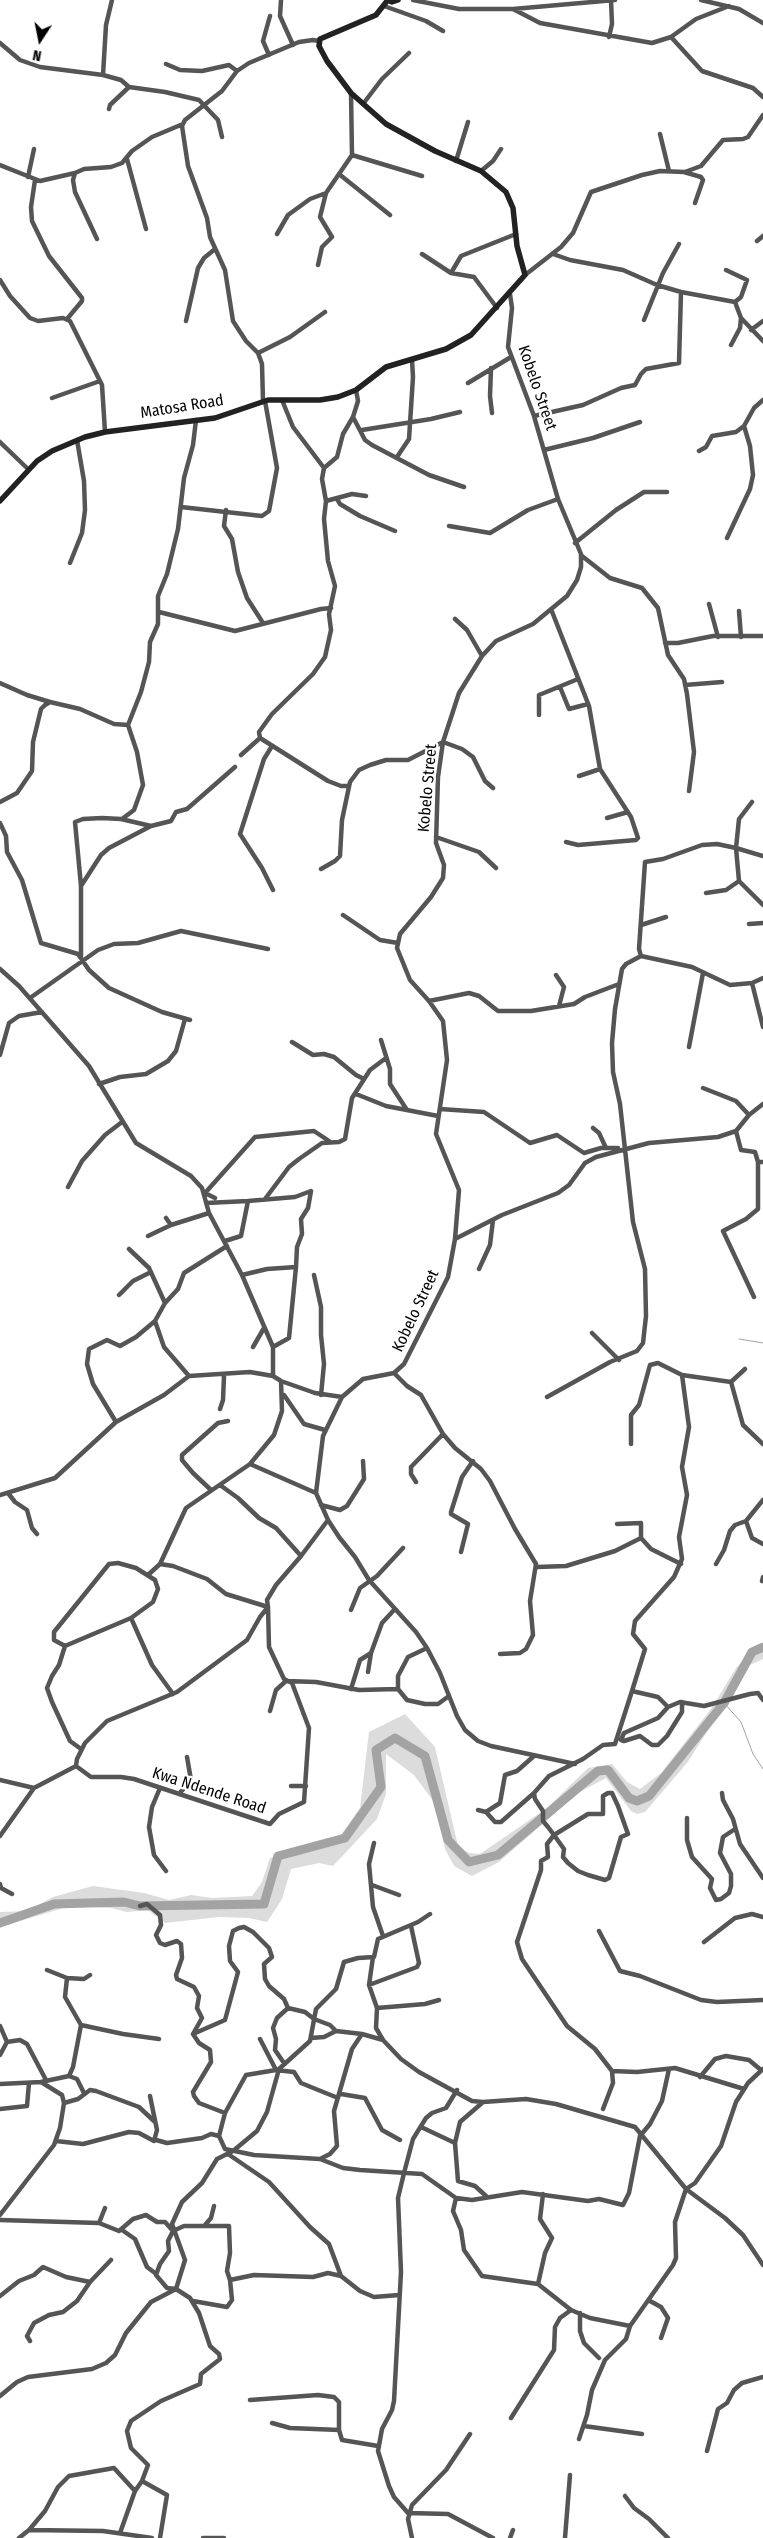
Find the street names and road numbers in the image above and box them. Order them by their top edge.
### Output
street label: Kobelo Street [513,343,561,433]
street label: Matosa Road [139,391,225,423]
street label: Kobelo Street [415,743,441,833]
street label: Kobelo Street [389,1267,443,1355]
street label: Kwa Ndende Road [150,1764,268,1818]

